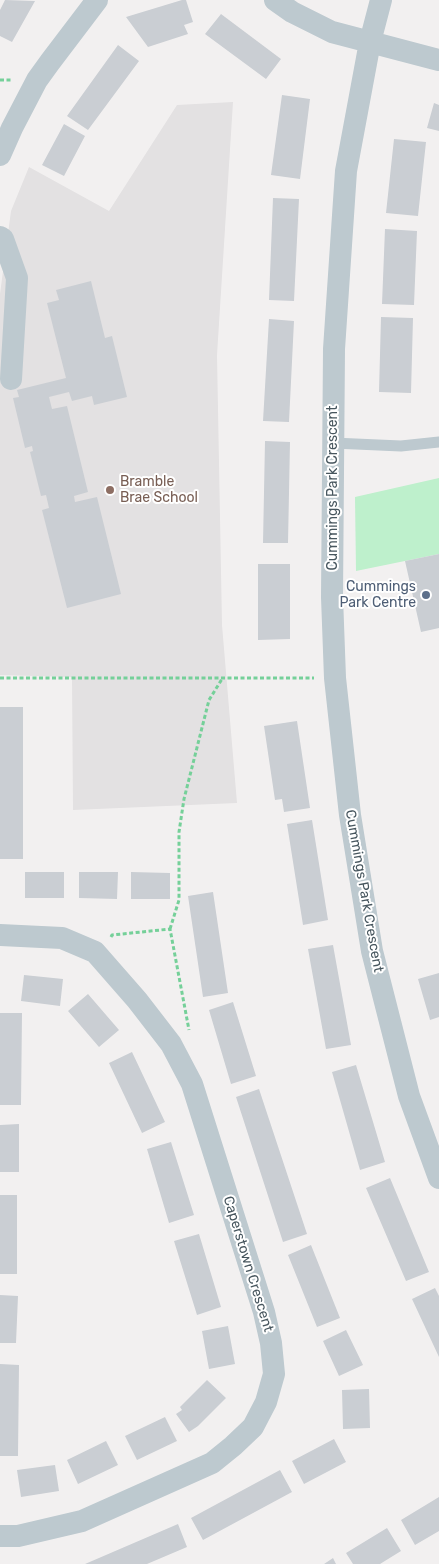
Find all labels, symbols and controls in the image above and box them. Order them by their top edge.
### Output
street label: Cummings Park Crescent [325,406,341,570]
place label: Bramble Brae School [120,474,198,507]
marker: Bramble Brae School [104,484,116,496]
place label: Cummings Park Centre [339,579,416,612]
marker: Cummings Park Centre [420,589,432,601]
street label: Cummings Park Crescent [341,808,387,974]
street label: Caperstown Crescent [219,1194,277,1334]

